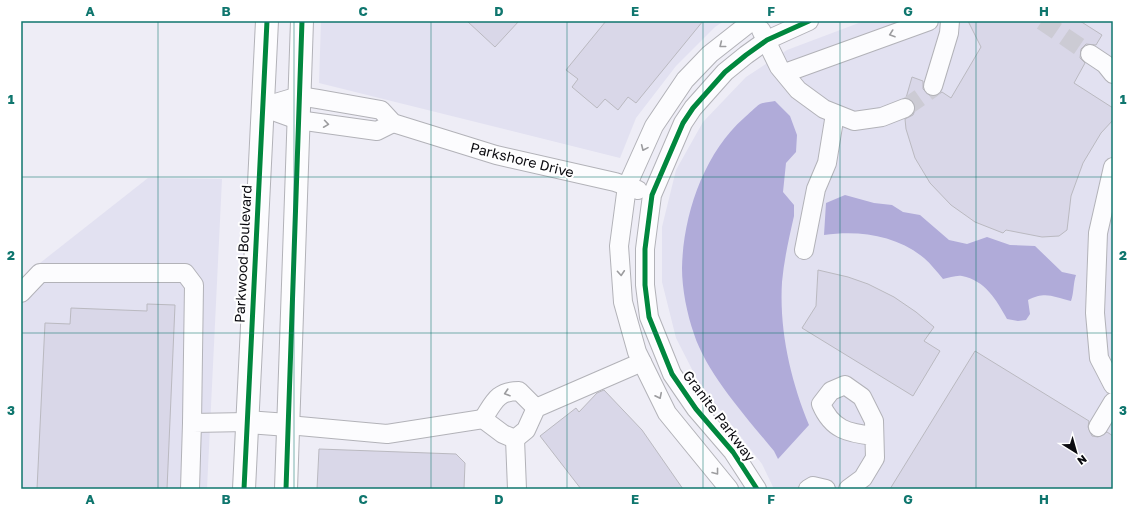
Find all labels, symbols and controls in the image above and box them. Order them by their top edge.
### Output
text: A [85,3,95,19]
text: B [221,3,231,19]
text: C [358,3,368,19]
text: D [494,3,504,19]
text: E [631,3,639,19]
text: F [767,3,775,19]
text: G [903,3,913,19]
text: H [1039,3,1049,19]
one-way arrow [889,29,896,38]
one-way arrow [719,40,726,47]
text: 1 [8,91,15,107]
text: 1 [1120,91,1127,107]
one-way arrow [323,119,329,128]
street label: Parkshore Drive [468,138,576,181]
one-way arrow [641,144,649,151]
street label: Parkwood Boulevard [230,184,255,323]
text: 2 [7,247,15,263]
text: 2 [1119,247,1127,263]
one-way arrow [616,270,625,276]
street label: Granite Parkway [680,367,759,465]
one-way arrow [503,388,510,397]
one-way arrow [654,392,662,400]
text: 3 [7,402,15,418]
text: 3 [1119,402,1127,418]
north arrow [1056,432,1096,472]
text: N [1075,453,1090,468]
one-way arrow [711,468,718,475]
text: A [85,491,95,507]
text: B [221,491,231,507]
text: C [358,491,368,507]
text: D [494,491,504,507]
text: E [631,491,639,507]
text: F [767,491,775,507]
text: G [903,491,913,507]
text: H [1039,491,1049,507]

